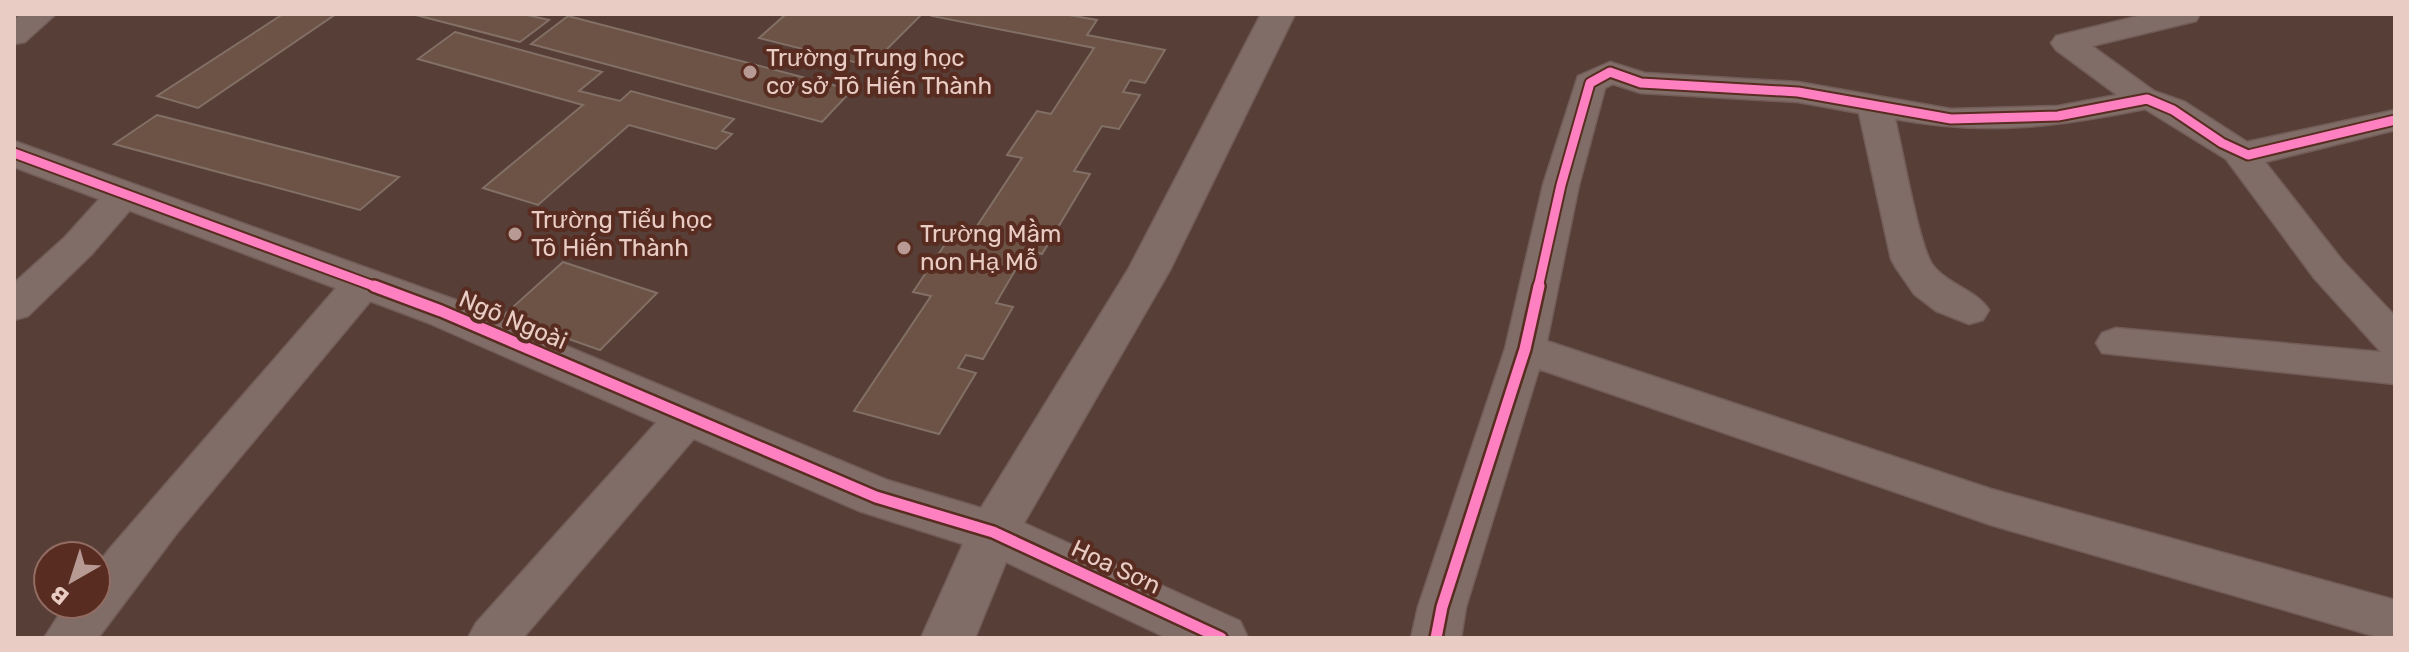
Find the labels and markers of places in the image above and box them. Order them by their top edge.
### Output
place label: Trường Trung học cơ sở Tô Hiến Thành [766,44,992,100]
marker: Trường Trung học cơ sở Tô Hiến Thành [741,63,759,81]
place label: Trường Tiểu học Tô Hiến Thành [531,206,713,262]
place label: Trường Mầm non Hạ Mỗ [920,218,1061,276]
marker: Trường Tiểu học Tô Hiến Thành [506,225,524,243]
marker: Trường Mầm non Hạ Mỗ [895,239,913,257]

